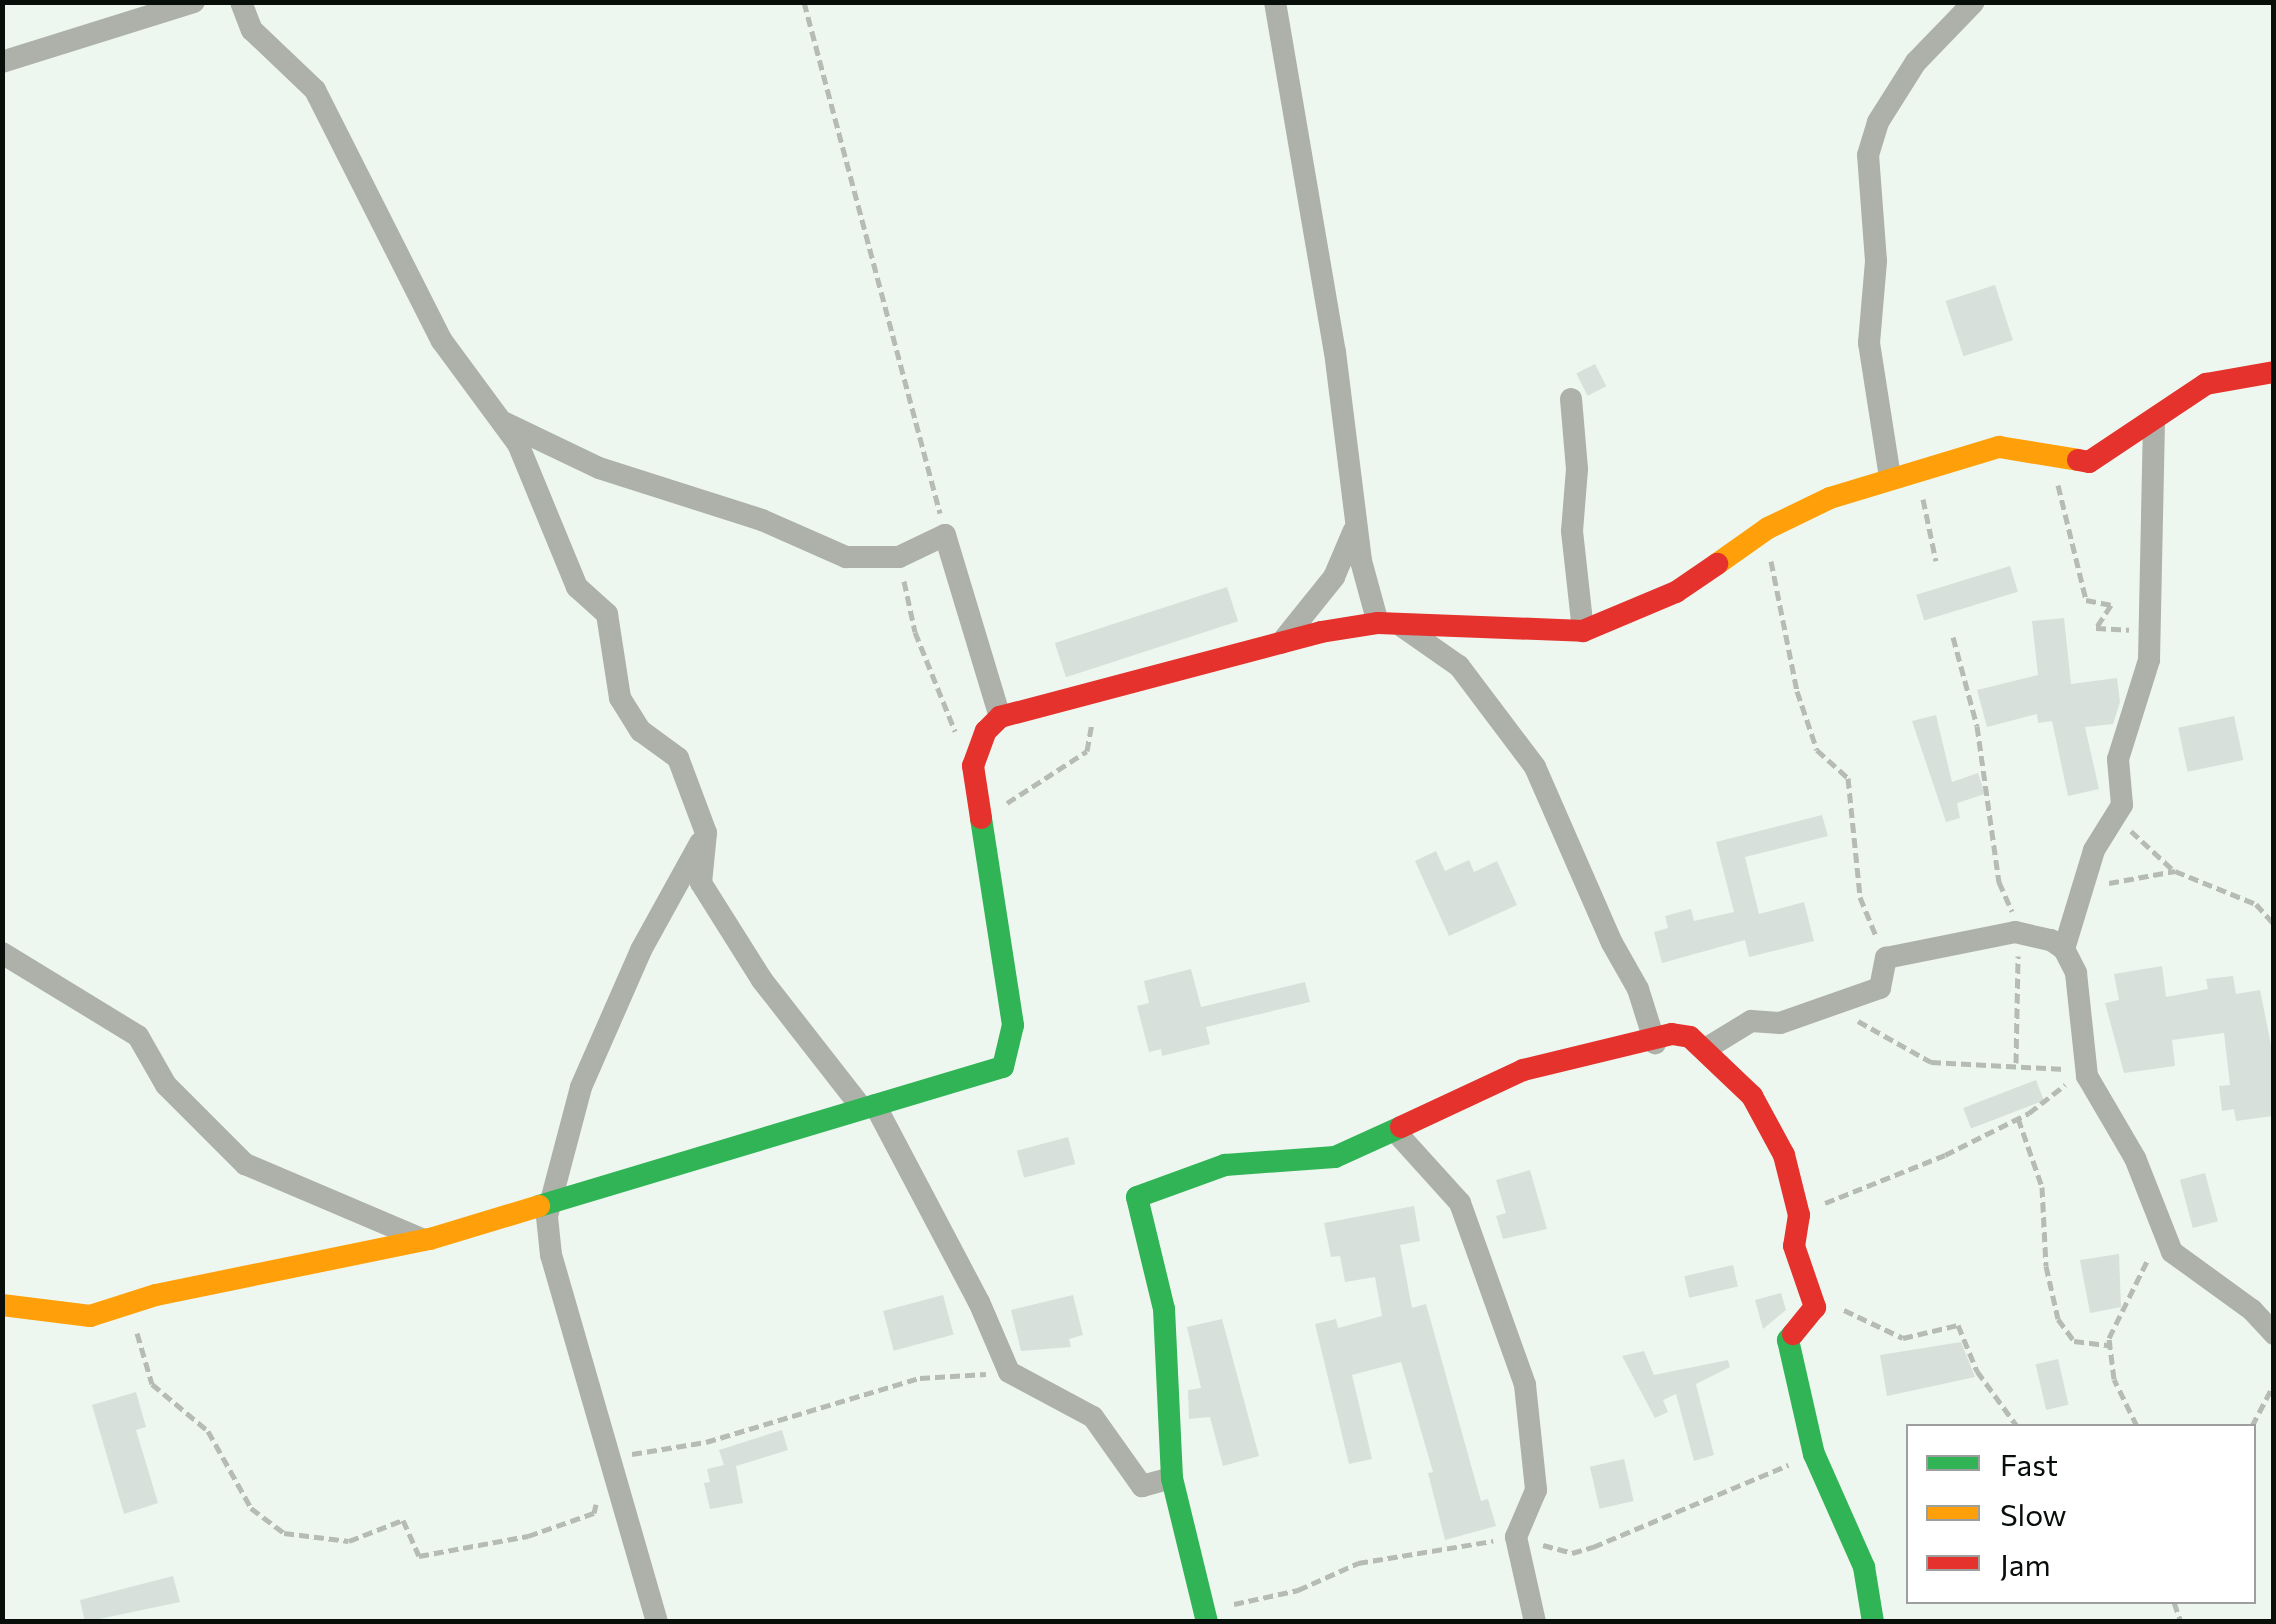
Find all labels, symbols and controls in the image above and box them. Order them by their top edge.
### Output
legend [1906,1424,2256,1604]
text: Fast [2000,1445,2058,1482]
text: Slow [2000,1495,2067,1532]
text: Jam [2000,1545,2051,1582]

